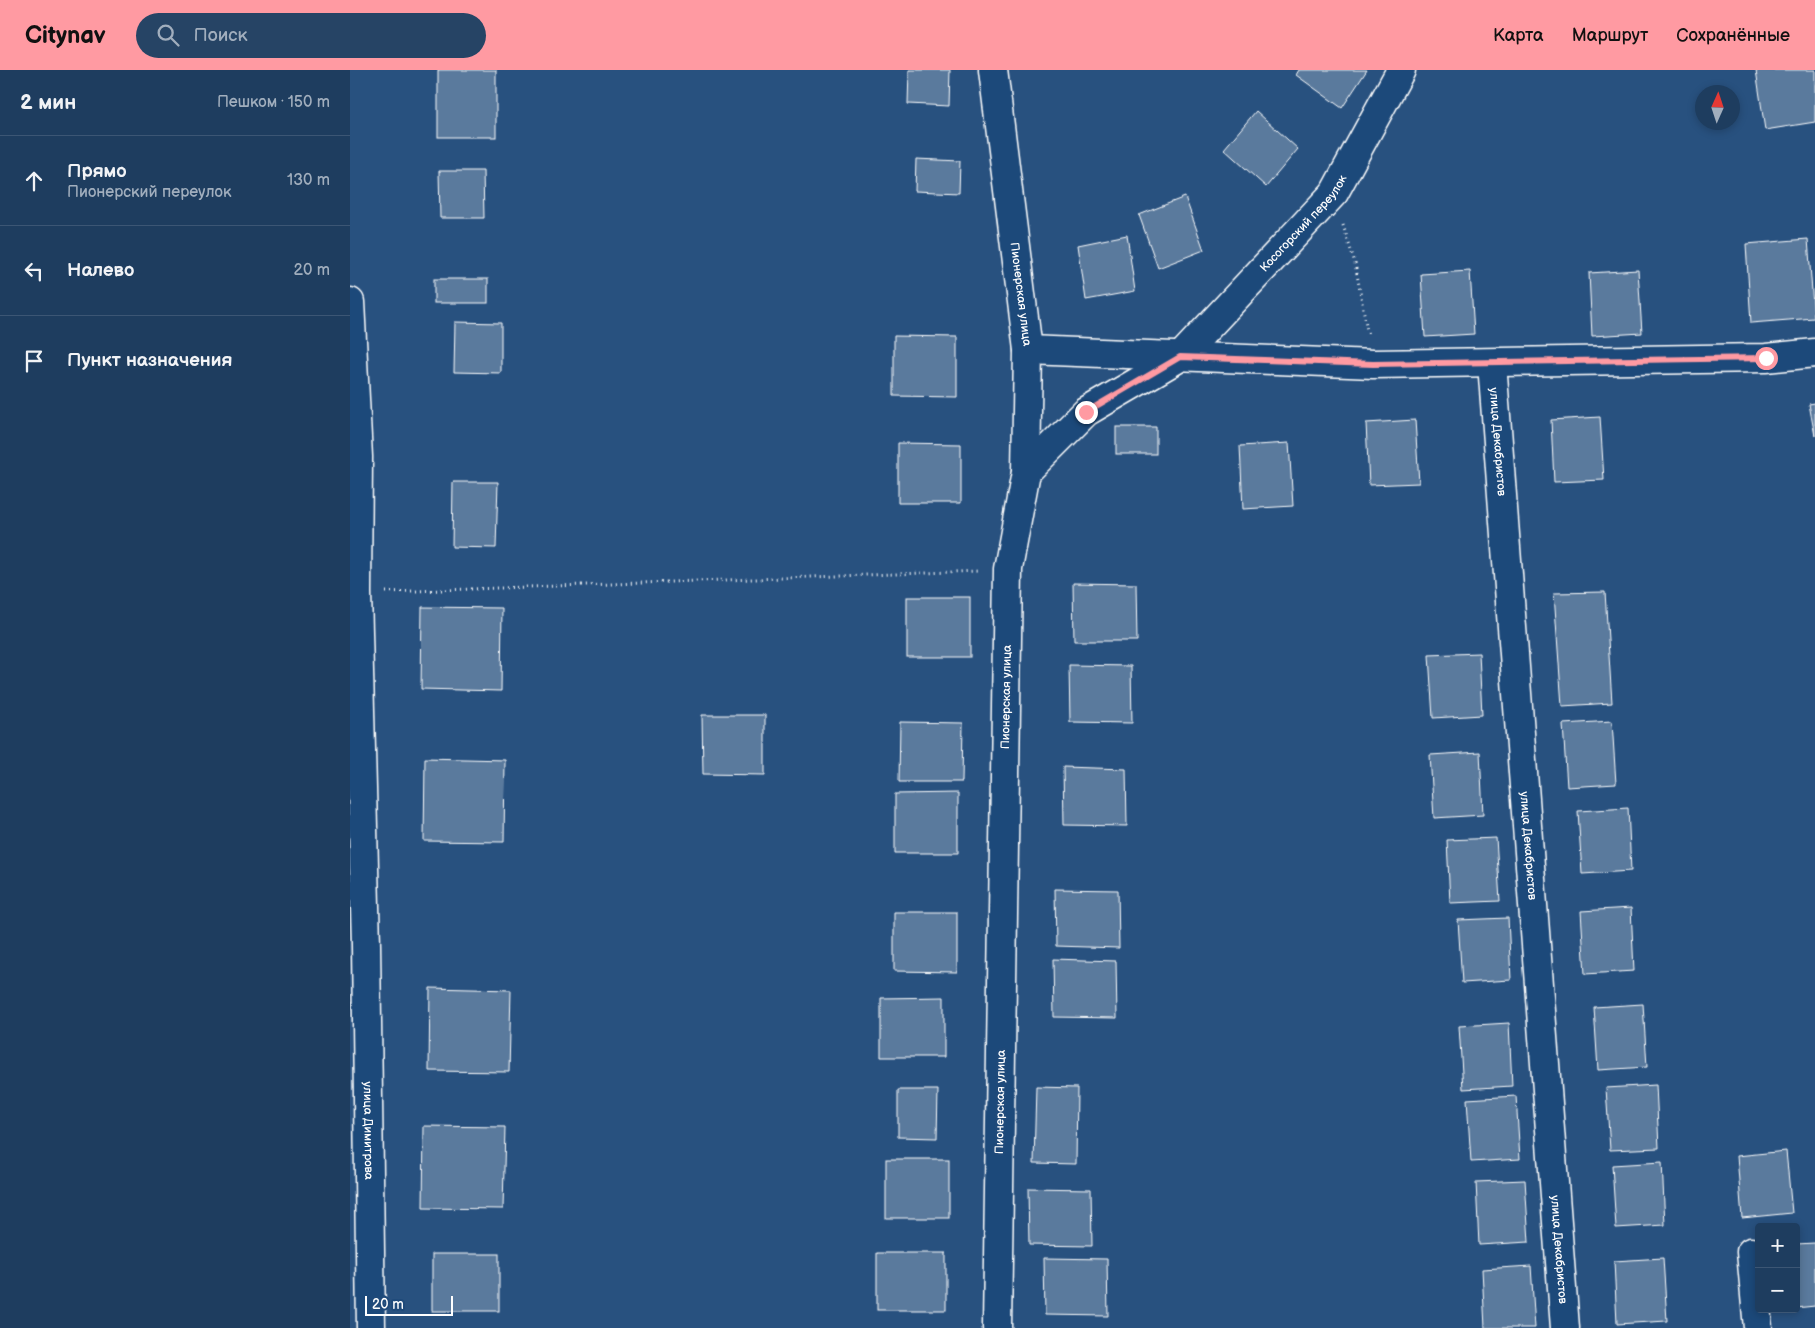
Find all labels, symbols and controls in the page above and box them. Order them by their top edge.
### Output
search box [136,13,486,58]
text: Citynav [25,21,106,50]
icon: search [154,21,182,49]
text: Поиск [194,24,248,47]
text: Карта [1493,25,1544,46]
text: Маршрут [1572,25,1648,46]
text: Сохранённые [1676,25,1790,46]
north arrow [1695,85,1740,130]
text: 2 мин [20,90,76,115]
text: Пешком · 150 m [217,93,330,112]
text: Прямо [67,160,127,183]
icon: ahead [20,167,48,195]
text: 130 m [287,171,330,190]
street label: Косогорский переулок [1257,172,1351,275]
text: Пионерский переулок [67,183,231,202]
street label: Пионерская улица [1007,241,1034,347]
icon: left [20,257,48,285]
text: Налево [67,259,134,282]
text: 20 m [294,261,330,280]
icon: arrive [20,347,48,375]
route start [1755,347,1778,370]
text: Пункт назначения [67,349,232,372]
street label: улица Декабристов [1486,387,1509,497]
route end [1075,401,1098,424]
street label: Пионерская улица [998,645,1015,749]
street label: улица Декабристов [1516,791,1540,901]
street label: Пионерская улица [992,1050,1009,1154]
street label: улица Димитрова [360,1081,376,1180]
street label: улица Декабристов [1547,1195,1570,1305]
map controls [1755,1223,1800,1313]
button: + [1755,1223,1800,1268]
button: − [1755,1268,1800,1313]
scale bar [365,1293,452,1316]
text: 20 m [372,1296,404,1313]

